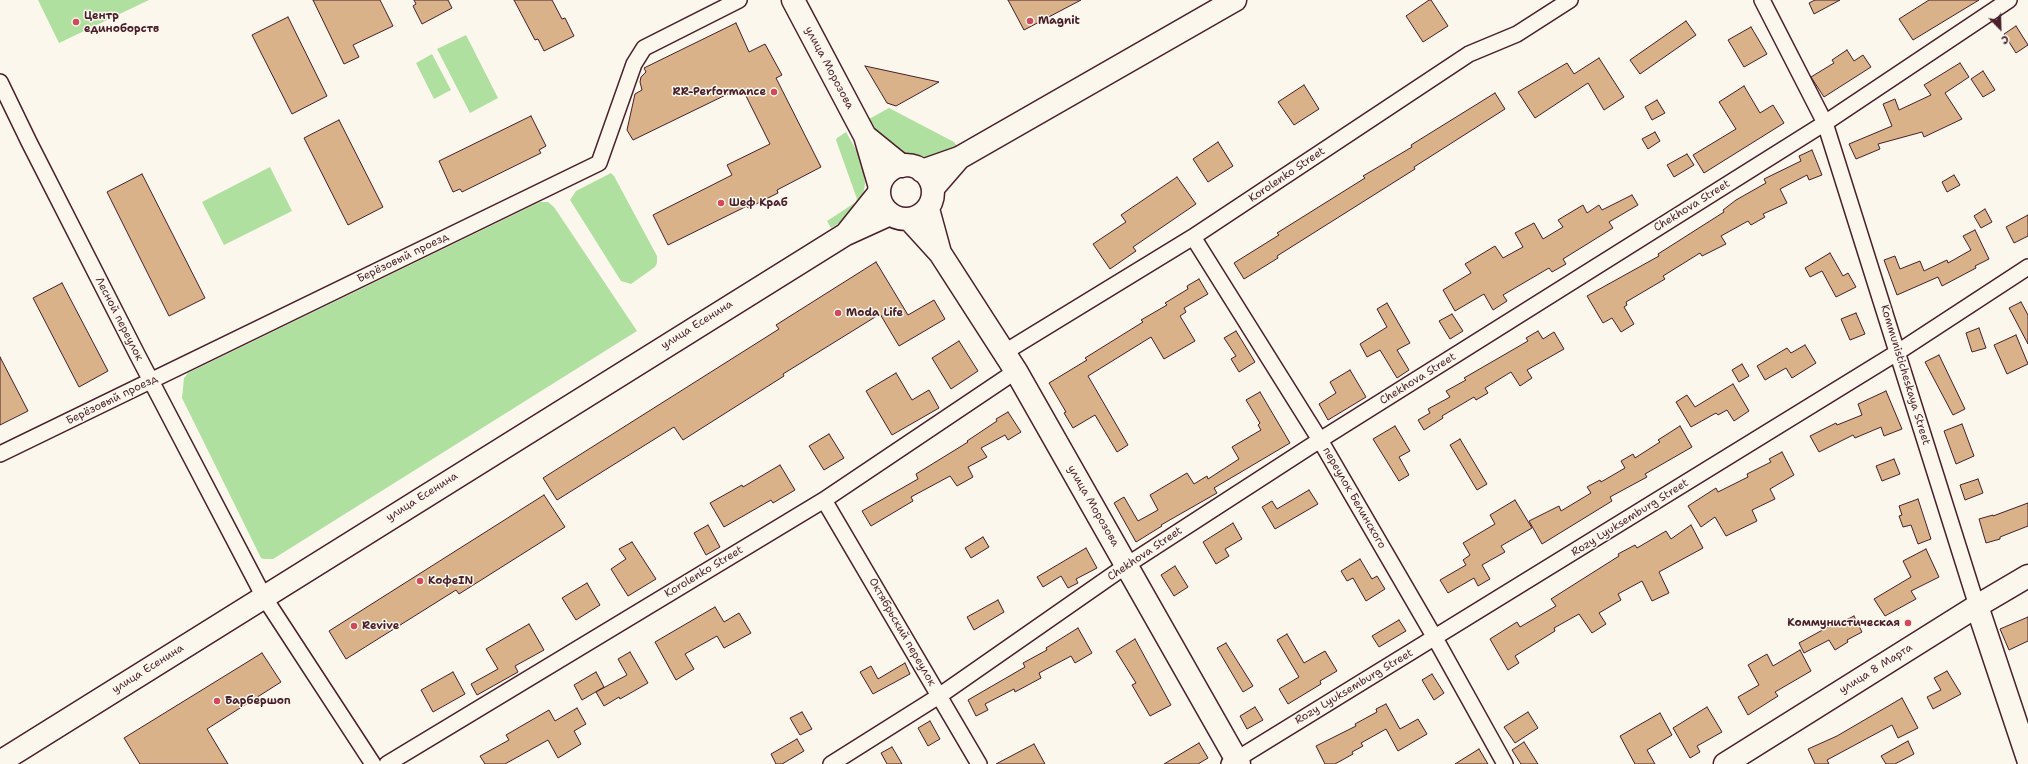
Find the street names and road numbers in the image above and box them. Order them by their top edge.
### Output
street label: улица Морозова [802,24,856,112]
street label: Korolenko Street [1246,145,1328,205]
street label: Chekhova Street [1651,177,1733,235]
street label: Берёзовый проезд [355,230,451,286]
street label: Лесной переулок [92,275,146,363]
street label: улица Есенина [659,298,735,352]
street label: Kommunisticheskaya Street [1877,303,1933,447]
street label: Chekhova Street [1377,350,1459,408]
street label: Берёзовый проезд [64,372,160,428]
street label: переулок Белинского [1320,445,1388,551]
street label: улица Морозова [1064,463,1122,549]
street label: улица Есенина [384,470,460,524]
street label: Rozy Lyuksemburg Street [1569,476,1691,560]
street label: Chekhova Street [1105,524,1185,584]
street label: Korolenko Street [662,543,746,601]
street label: Октябрьский переулок [866,576,938,688]
street label: улица 8 Марта [1837,641,1915,697]
street label: улица Есенина [110,642,186,696]
street label: Rozy Lyuksemburg Street [1293,646,1415,728]

